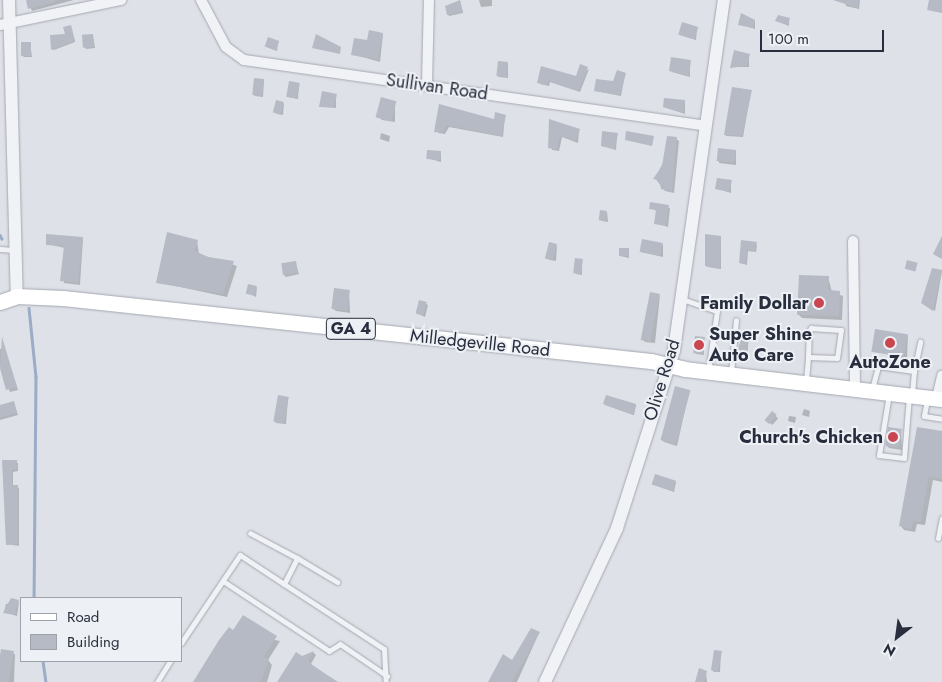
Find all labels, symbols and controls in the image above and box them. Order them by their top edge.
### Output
scale bar [762,20,886,52]
text: 100 m [768,28,809,50]
street label: Sullivan Road [385,69,489,105]
place label: Family Dollar [700,292,809,314]
marker: Family Dollar [813,297,825,309]
road number: GA 4 [325,316,377,342]
place label: Super Shine Auto Care [709,324,812,366]
street label: Milledgeville Road [409,325,551,361]
street label: Olive Road [639,337,685,423]
marker: AutoZone [884,337,896,349]
marker: Super Shine Auto Care [693,339,705,351]
place label: AutoZone [849,351,931,373]
place label: Church's Chicken [739,426,883,448]
marker: Church's Chicken [887,431,899,443]
legend [20,597,182,662]
text: Road [67,606,99,628]
north arrow [872,612,922,662]
text: Building [67,631,119,653]
text: N [880,639,899,661]

